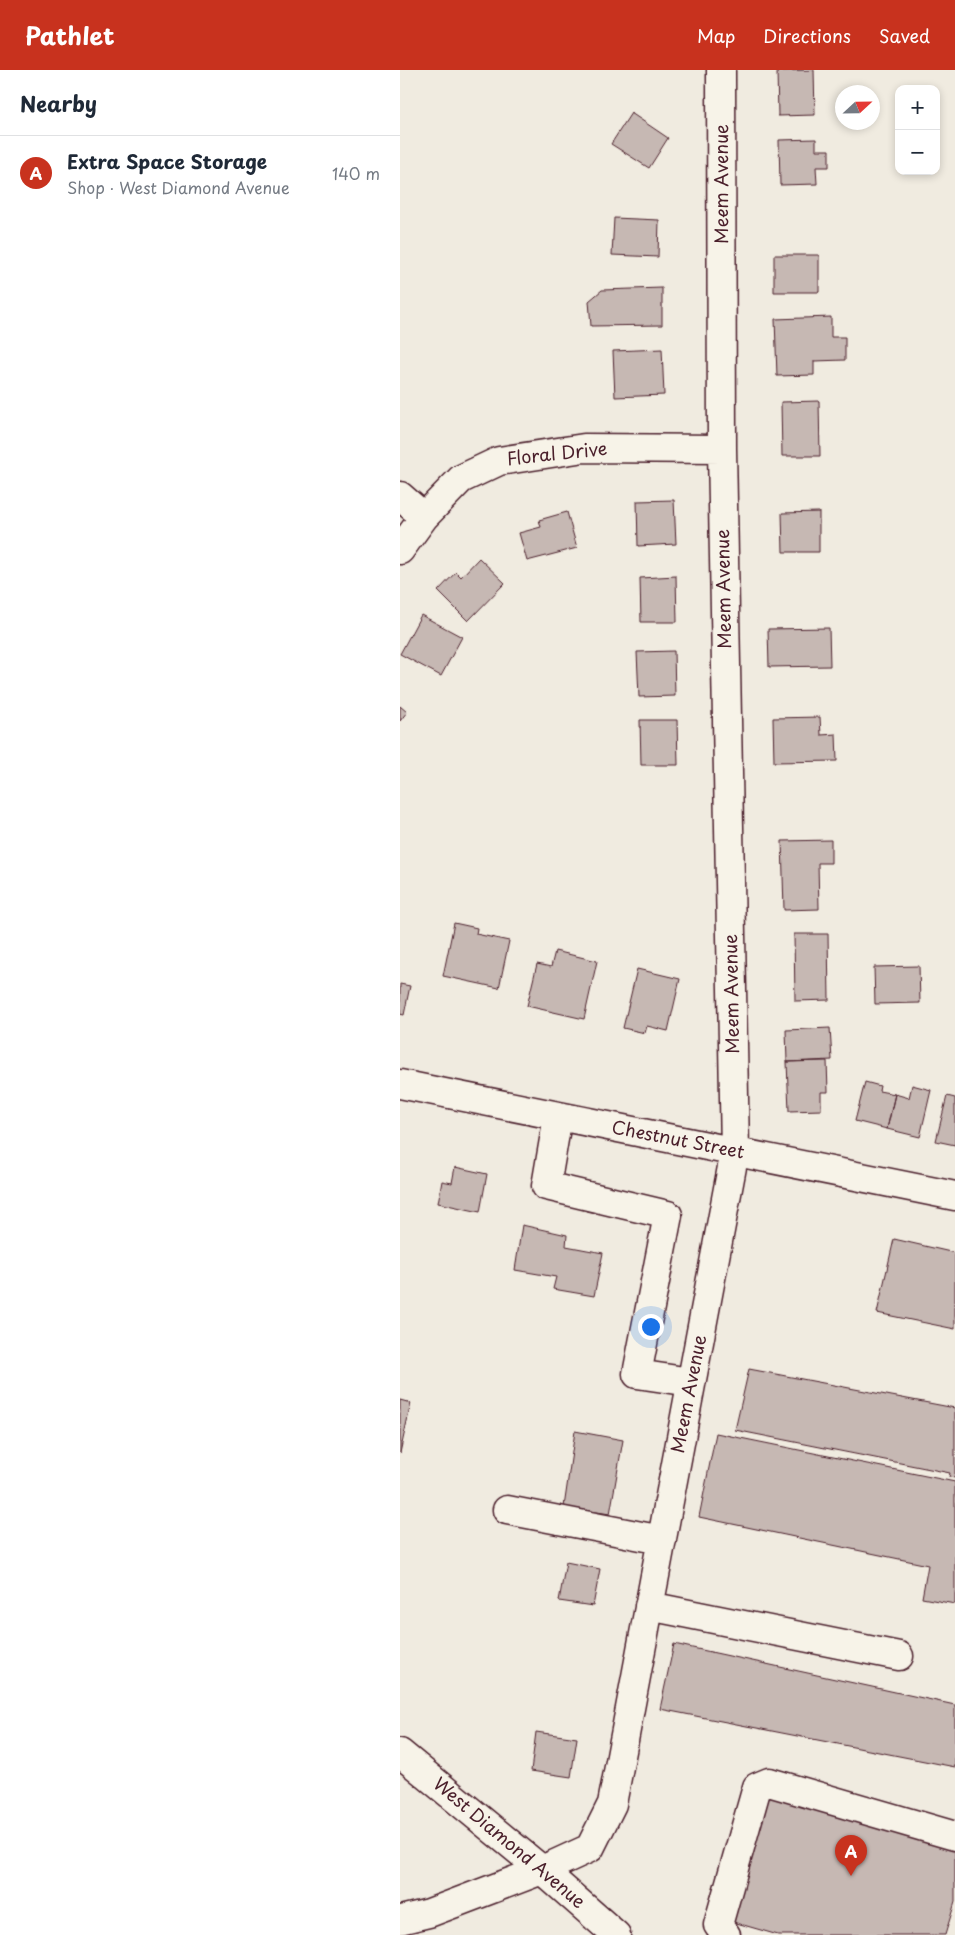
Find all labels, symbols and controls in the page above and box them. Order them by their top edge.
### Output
text: Pathlet [25,17,115,53]
text: Map [697,22,735,49]
text: Directions [763,22,851,49]
text: Saved [879,22,930,49]
north arrow [835,85,880,130]
map controls [895,85,940,175]
button: + [895,85,940,130]
text: Nearby [20,87,97,119]
street label: Meem Avenue [707,124,734,244]
button: − [895,130,940,175]
text: Extra Space Storage [67,147,267,175]
text: A [30,161,42,185]
text: 140 m [332,161,380,185]
text: Shop · West Diamond Avenue [67,175,290,199]
street label: Floral Drive [505,434,608,471]
street label: Meem Avenue [708,529,737,649]
street label: Meem Avenue [716,934,745,1054]
street label: Chestnut Street [610,1112,747,1165]
your location [638,1314,664,1340]
street label: Meem Avenue [663,1332,712,1455]
street label: West Diamond Avenue [428,1770,592,1914]
pin: A [835,1835,867,1876]

